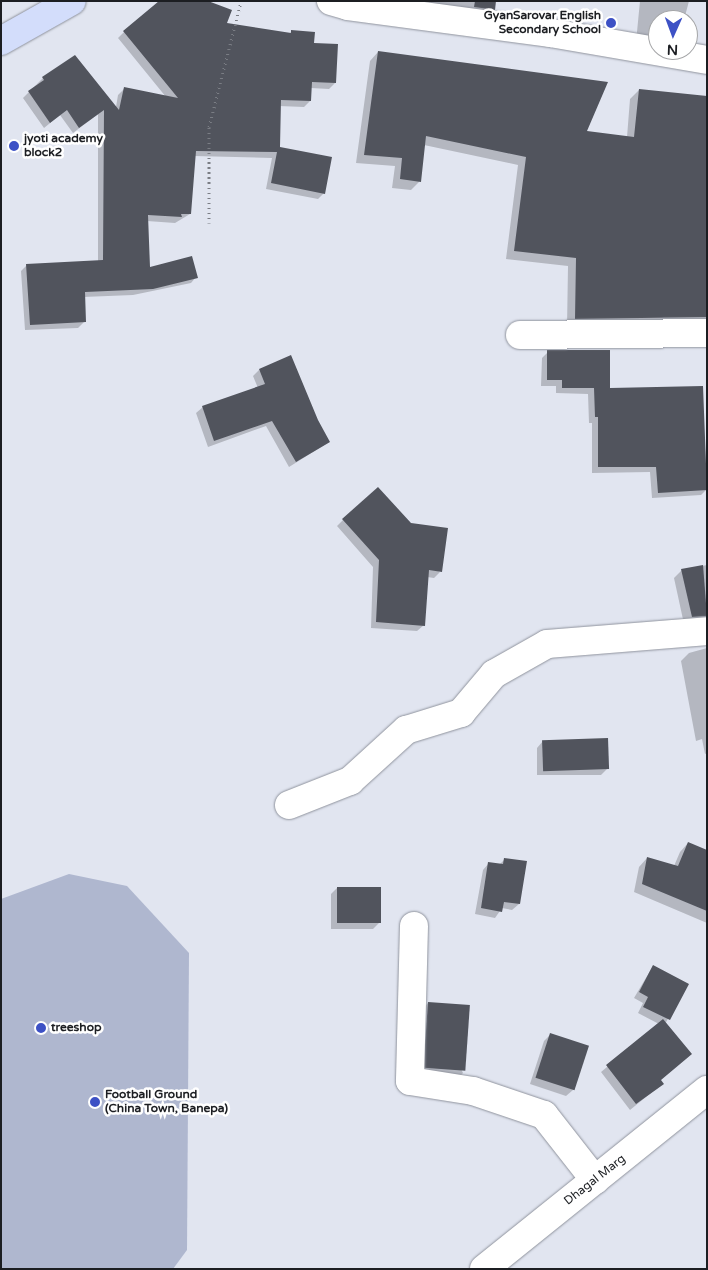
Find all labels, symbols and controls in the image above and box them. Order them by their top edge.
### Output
place label: GyanSarovar English Secondary School [484,9,601,37]
north arrow [648,10,698,60]
marker: GyanSarovar English Secondary School [605,17,617,29]
text: N [667,41,678,58]
place label: jyoti academy block2 [24,132,103,160]
marker: jyoti academy block2 [8,140,20,152]
place label: treeshop [51,1021,102,1035]
marker: treeshop [35,1022,47,1034]
place label: Football Ground (China Town, Banepa) [105,1088,228,1116]
marker: Football Ground (China Town, Banepa) [89,1096,101,1108]
street label: Dhagal Marg [562,1152,628,1208]

